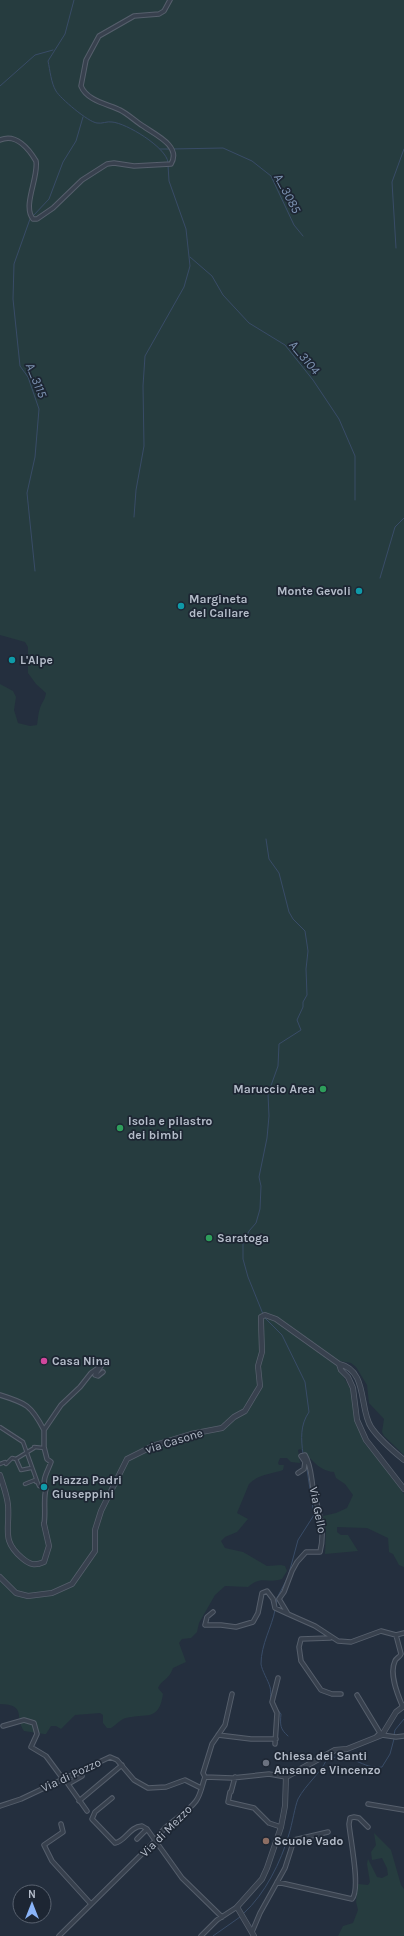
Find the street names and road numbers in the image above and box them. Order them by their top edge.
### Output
street label: via Casone [144,1426,204,1456]
street label: Via Gello [307,1486,329,1534]
street label: Via di Pozzo [39,1755,103,1795]
street label: Via di Mezzo [137,1802,195,1860]

